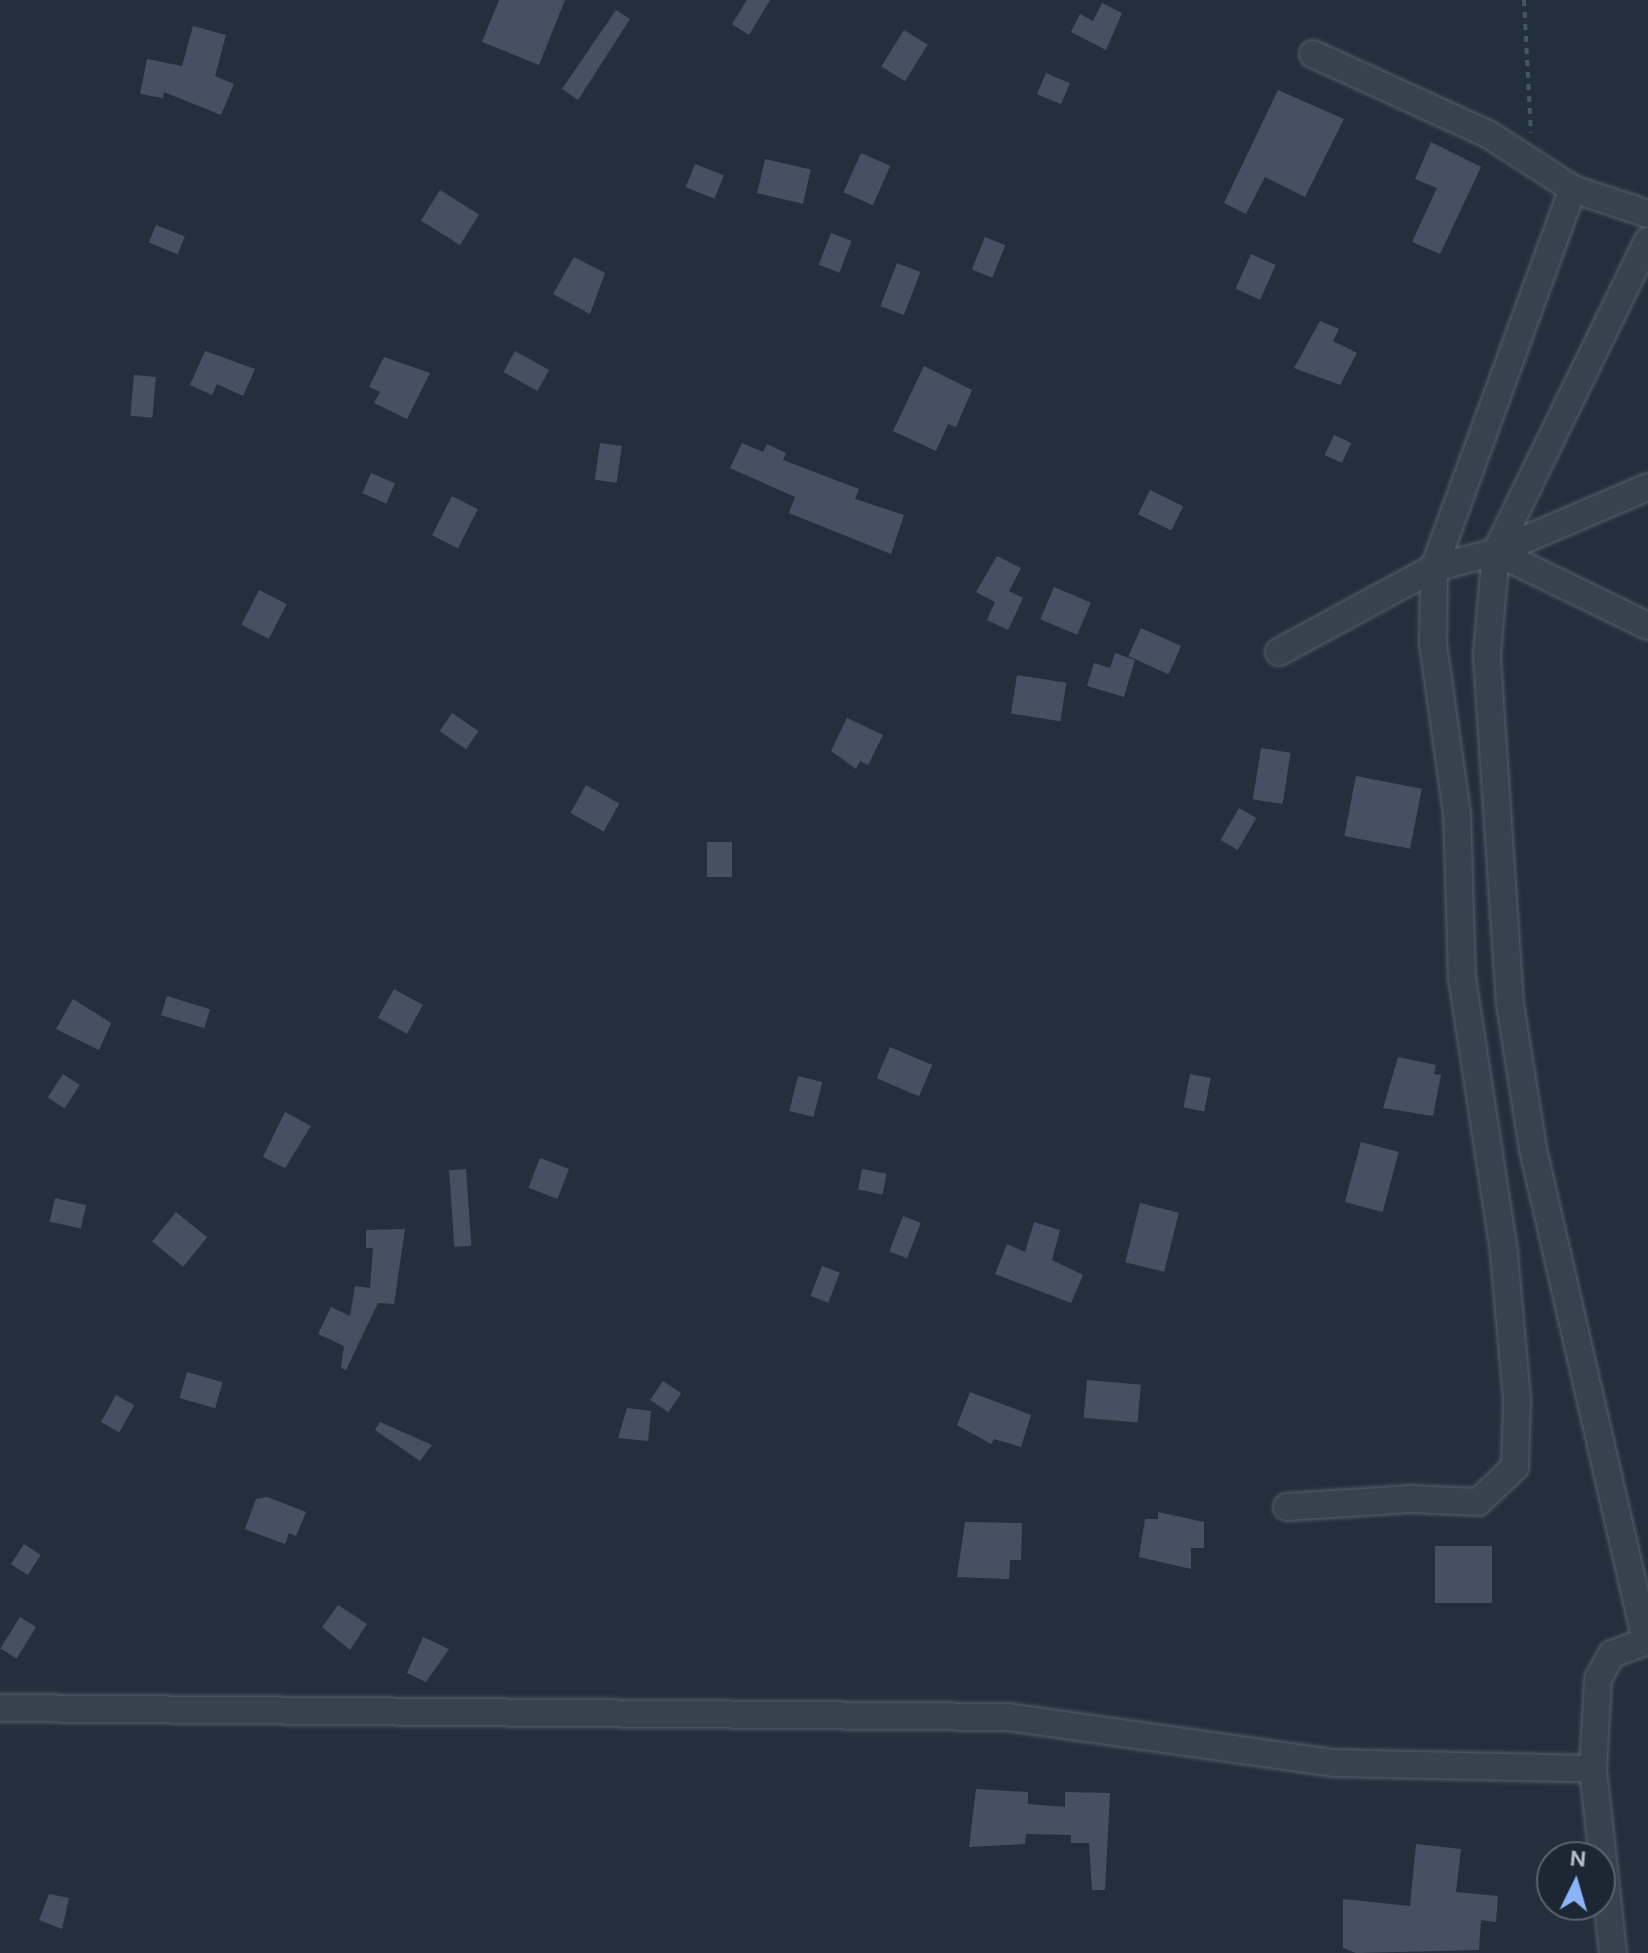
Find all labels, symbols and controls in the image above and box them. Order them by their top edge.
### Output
north arrow [1536,1841,1616,1921]
text: N [1569,1843,1587,1874]

